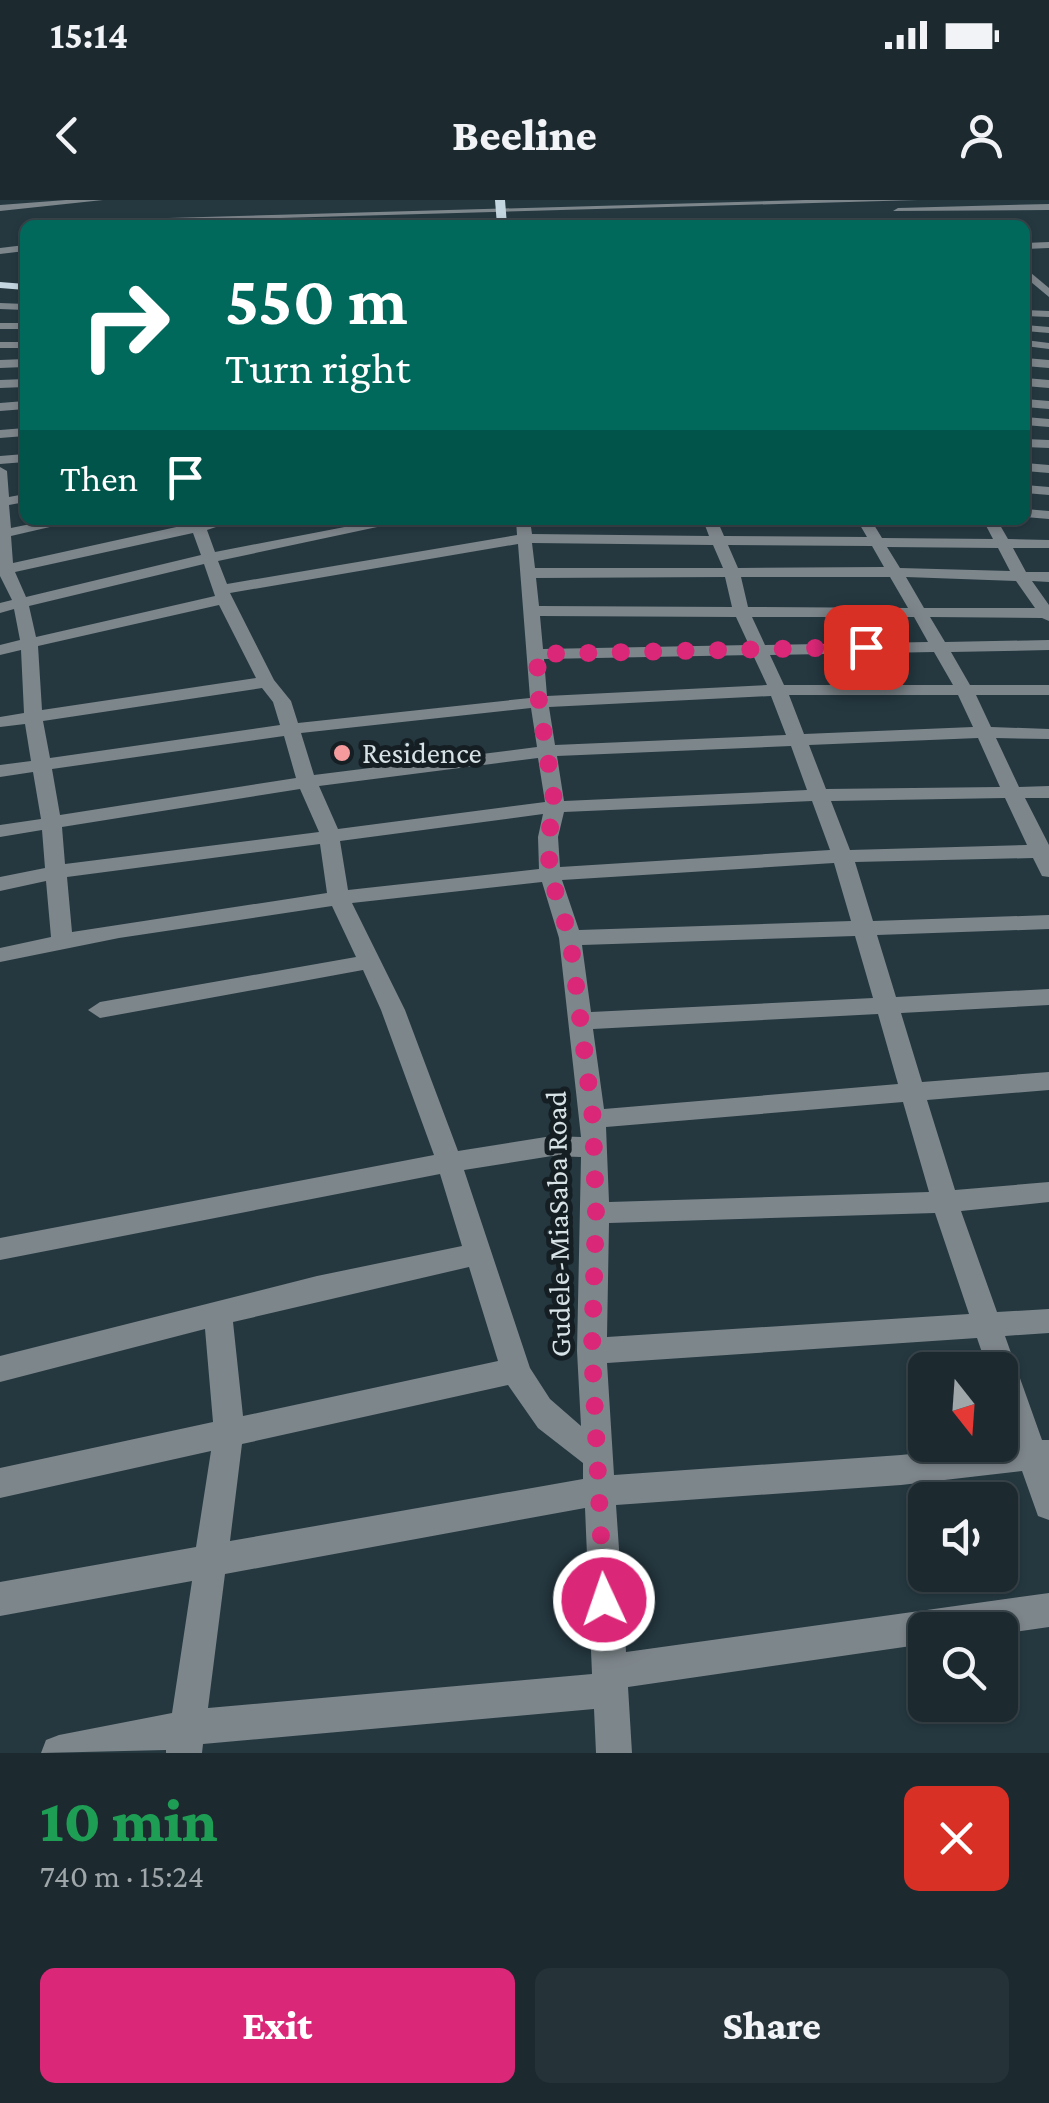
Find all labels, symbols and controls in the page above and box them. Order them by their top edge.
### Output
text: 15:14 [50,14,128,56]
icon: back [40,108,95,163]
icon: person [954,108,1009,163]
text: Beeline [452,110,597,160]
icon: right [60,260,190,390]
text: 550 m [225,261,408,339]
text: Turn right [225,343,410,393]
icon: arrive [158,450,213,505]
text: Then [60,457,138,499]
pin [824,605,909,690]
icon: arrive [839,620,894,675]
place label: Residence [362,736,482,769]
marker: Residence [331,742,353,764]
street label: Gudele-MiaSaba Road [539,1090,576,1358]
north arrow [908,1352,1018,1462]
map controls [908,1352,1018,1722]
button: sound [908,1482,1018,1592]
position arrow [552,1548,656,1652]
button: search [908,1612,1018,1722]
button: close [904,1786,1009,1891]
text: 10 min [40,1787,218,1854]
text: 740 m · 15:24 [40,1858,204,1894]
button: Exit [40,1968,515,2083]
button: Share [535,1968,1009,2083]

